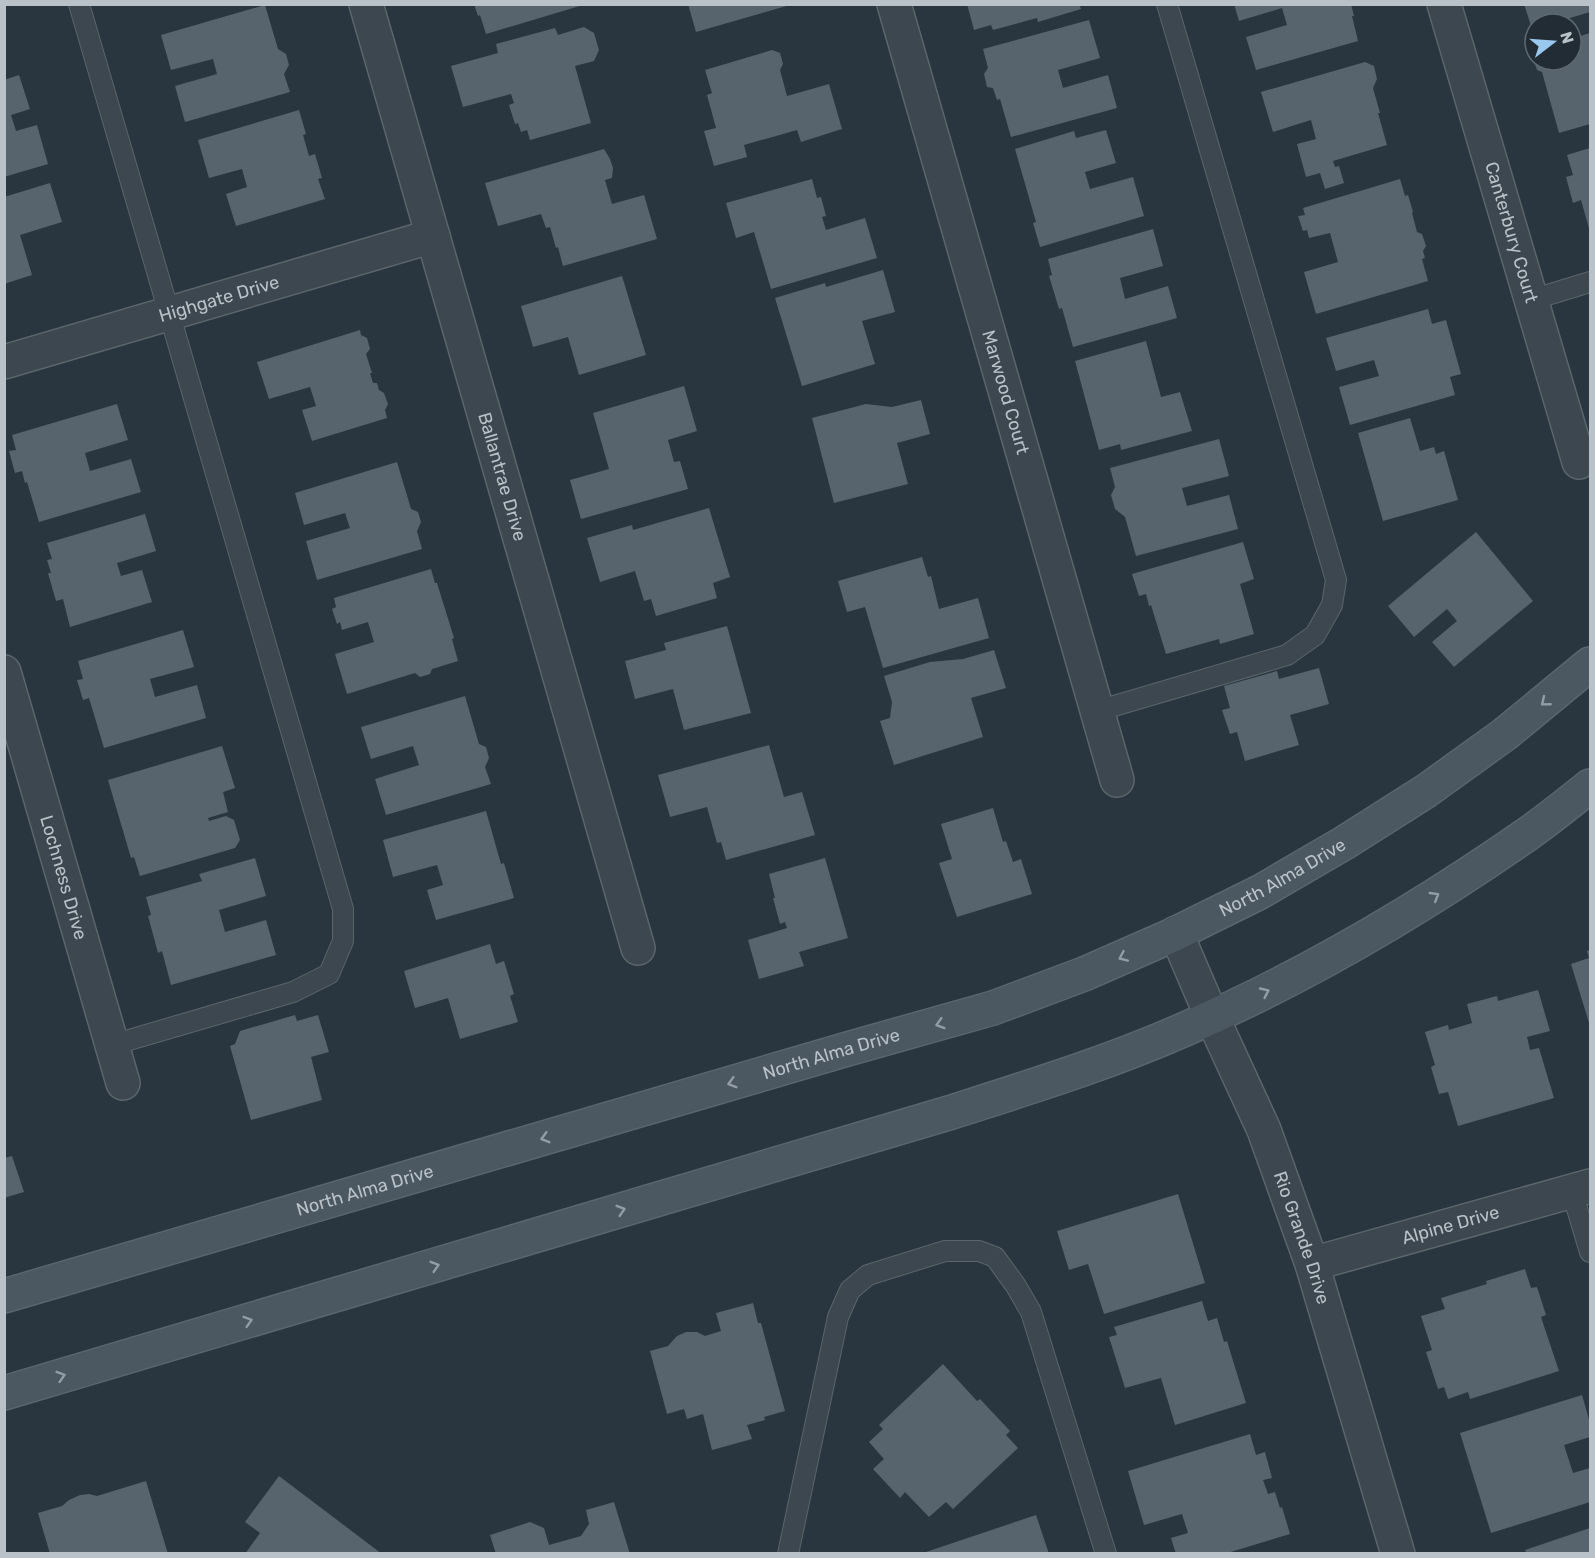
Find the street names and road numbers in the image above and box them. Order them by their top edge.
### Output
street label: Canterbury Court [1480,159,1542,305]
street label: Highgate Drive [156,271,282,327]
street label: Marwood Court [977,328,1034,457]
street label: Ballantrae Drive [473,410,531,544]
street label: Lochness Drive [35,813,92,942]
street label: North Alma Drive [1215,833,1350,922]
street label: North Alma Drive [760,1024,902,1084]
street label: North Alma Drive [294,1160,436,1221]
street label: Rio Grande Drive [1269,1168,1334,1307]
street label: Alpine Drive [1399,1201,1502,1249]

